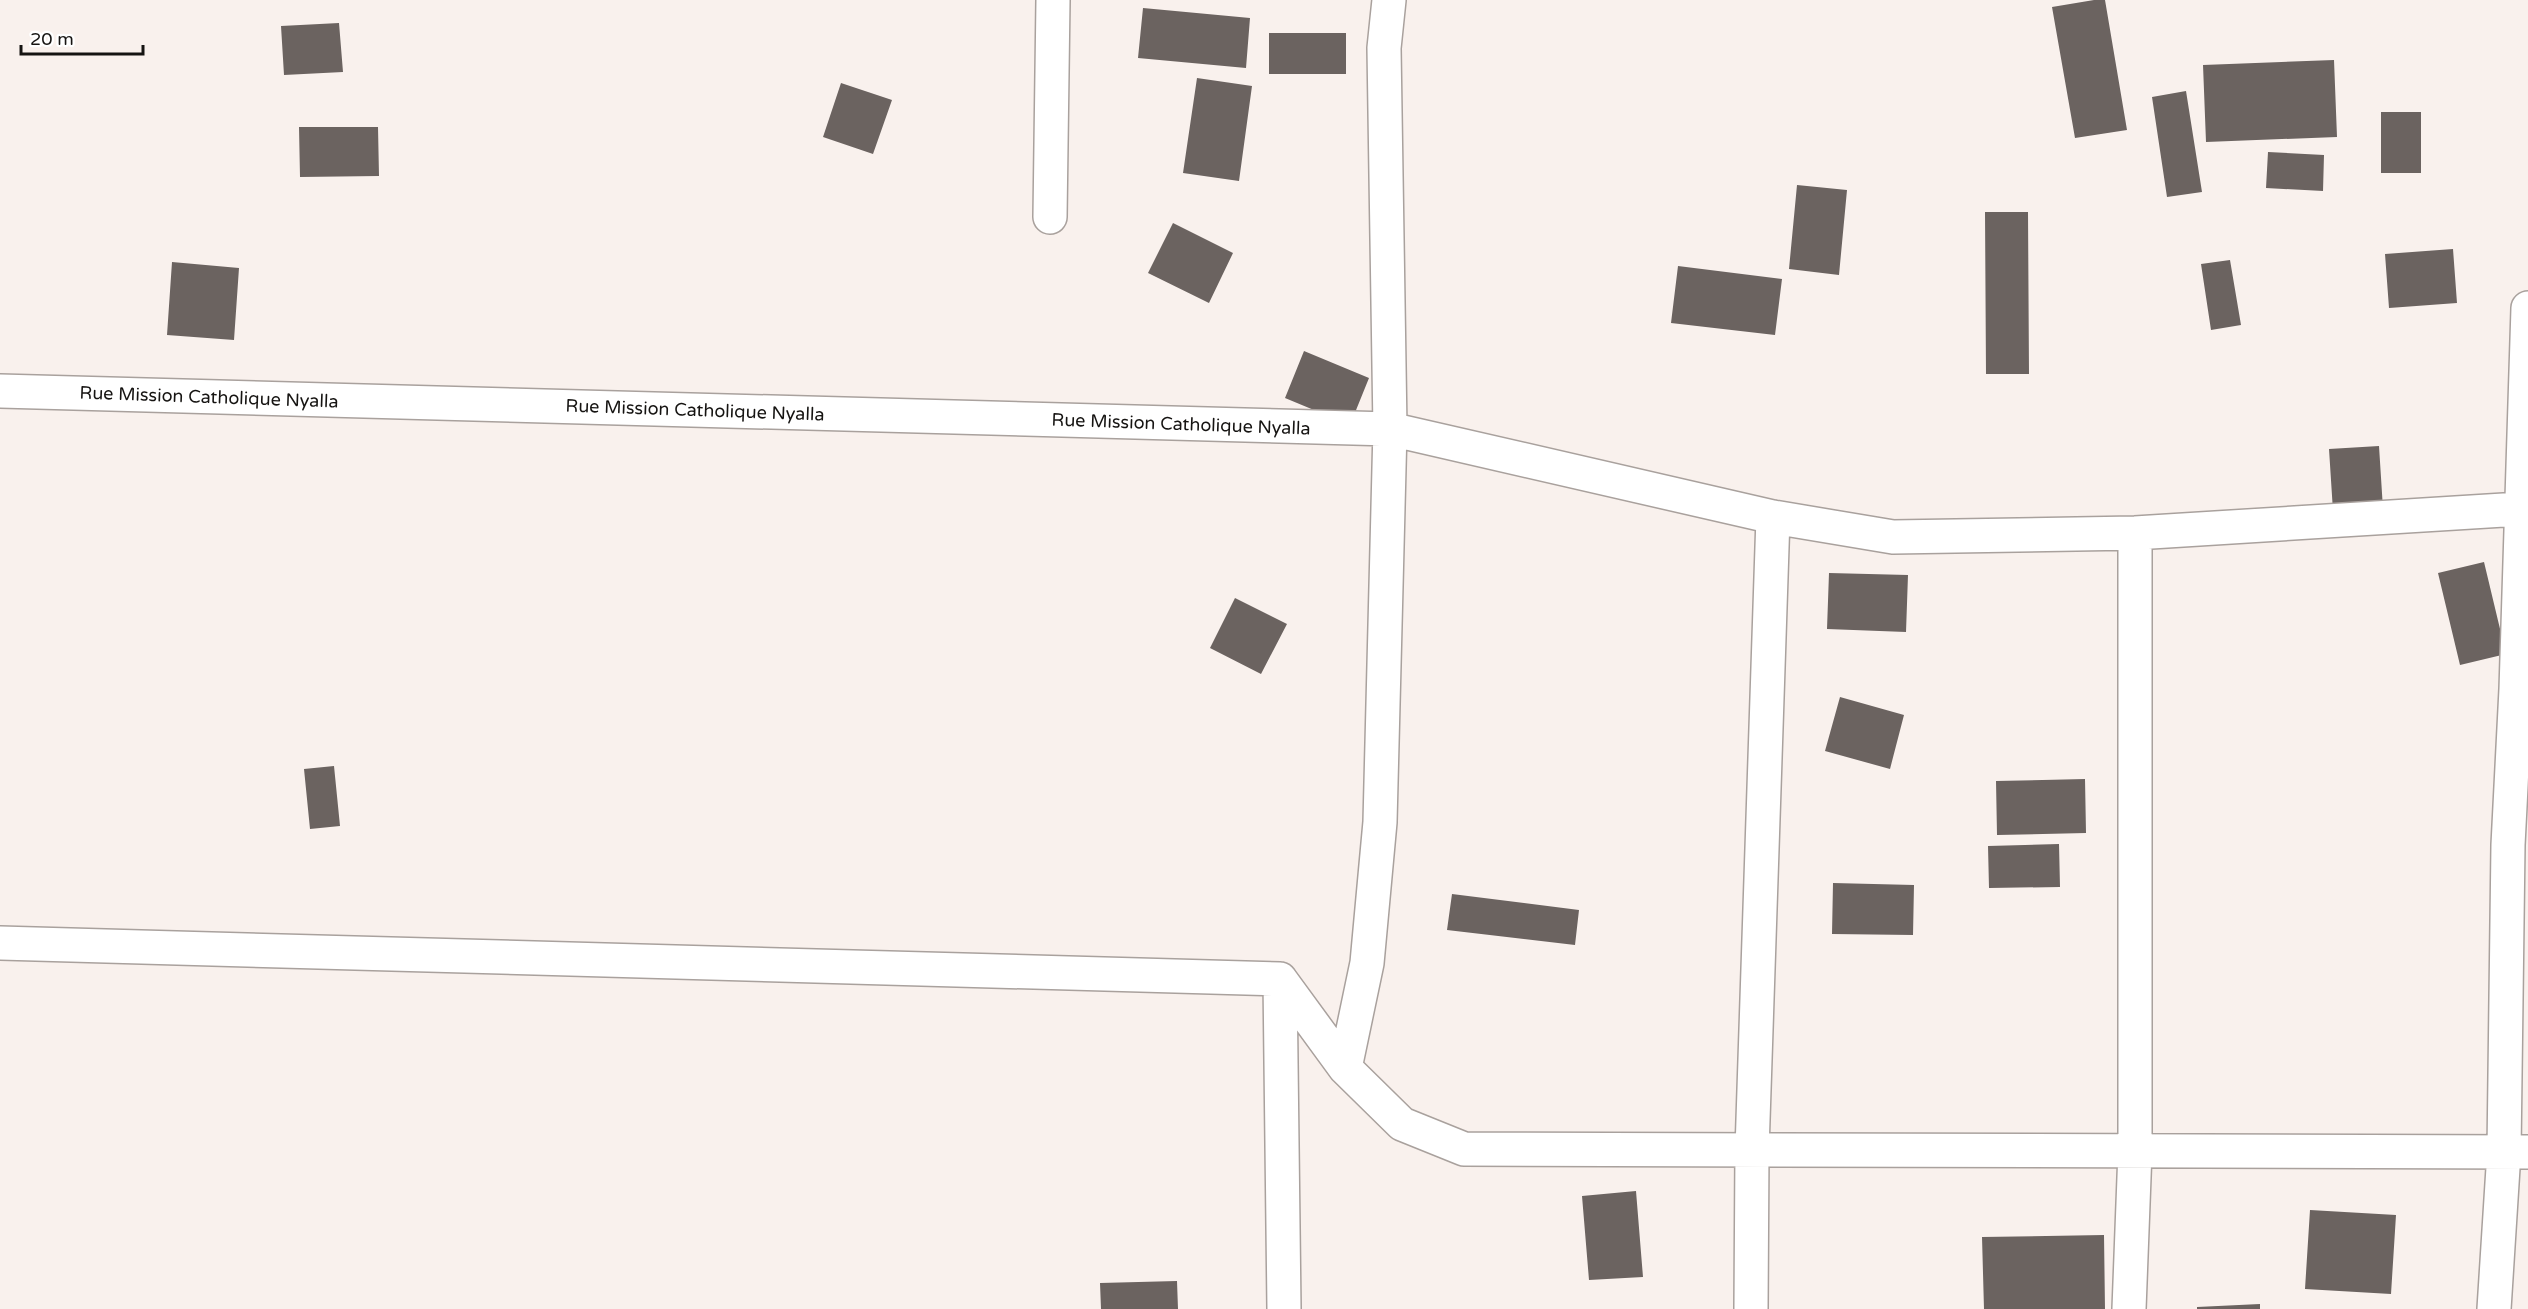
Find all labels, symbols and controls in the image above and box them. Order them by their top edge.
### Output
scale bar [21,18,142,56]
text: 20 m [30,28,74,50]
street label: Rue Mission Catholique Nyalla [79,381,339,413]
street label: Rue Mission Catholique Nyalla [565,394,825,426]
street label: Rue Mission Catholique Nyalla [1051,408,1311,440]

